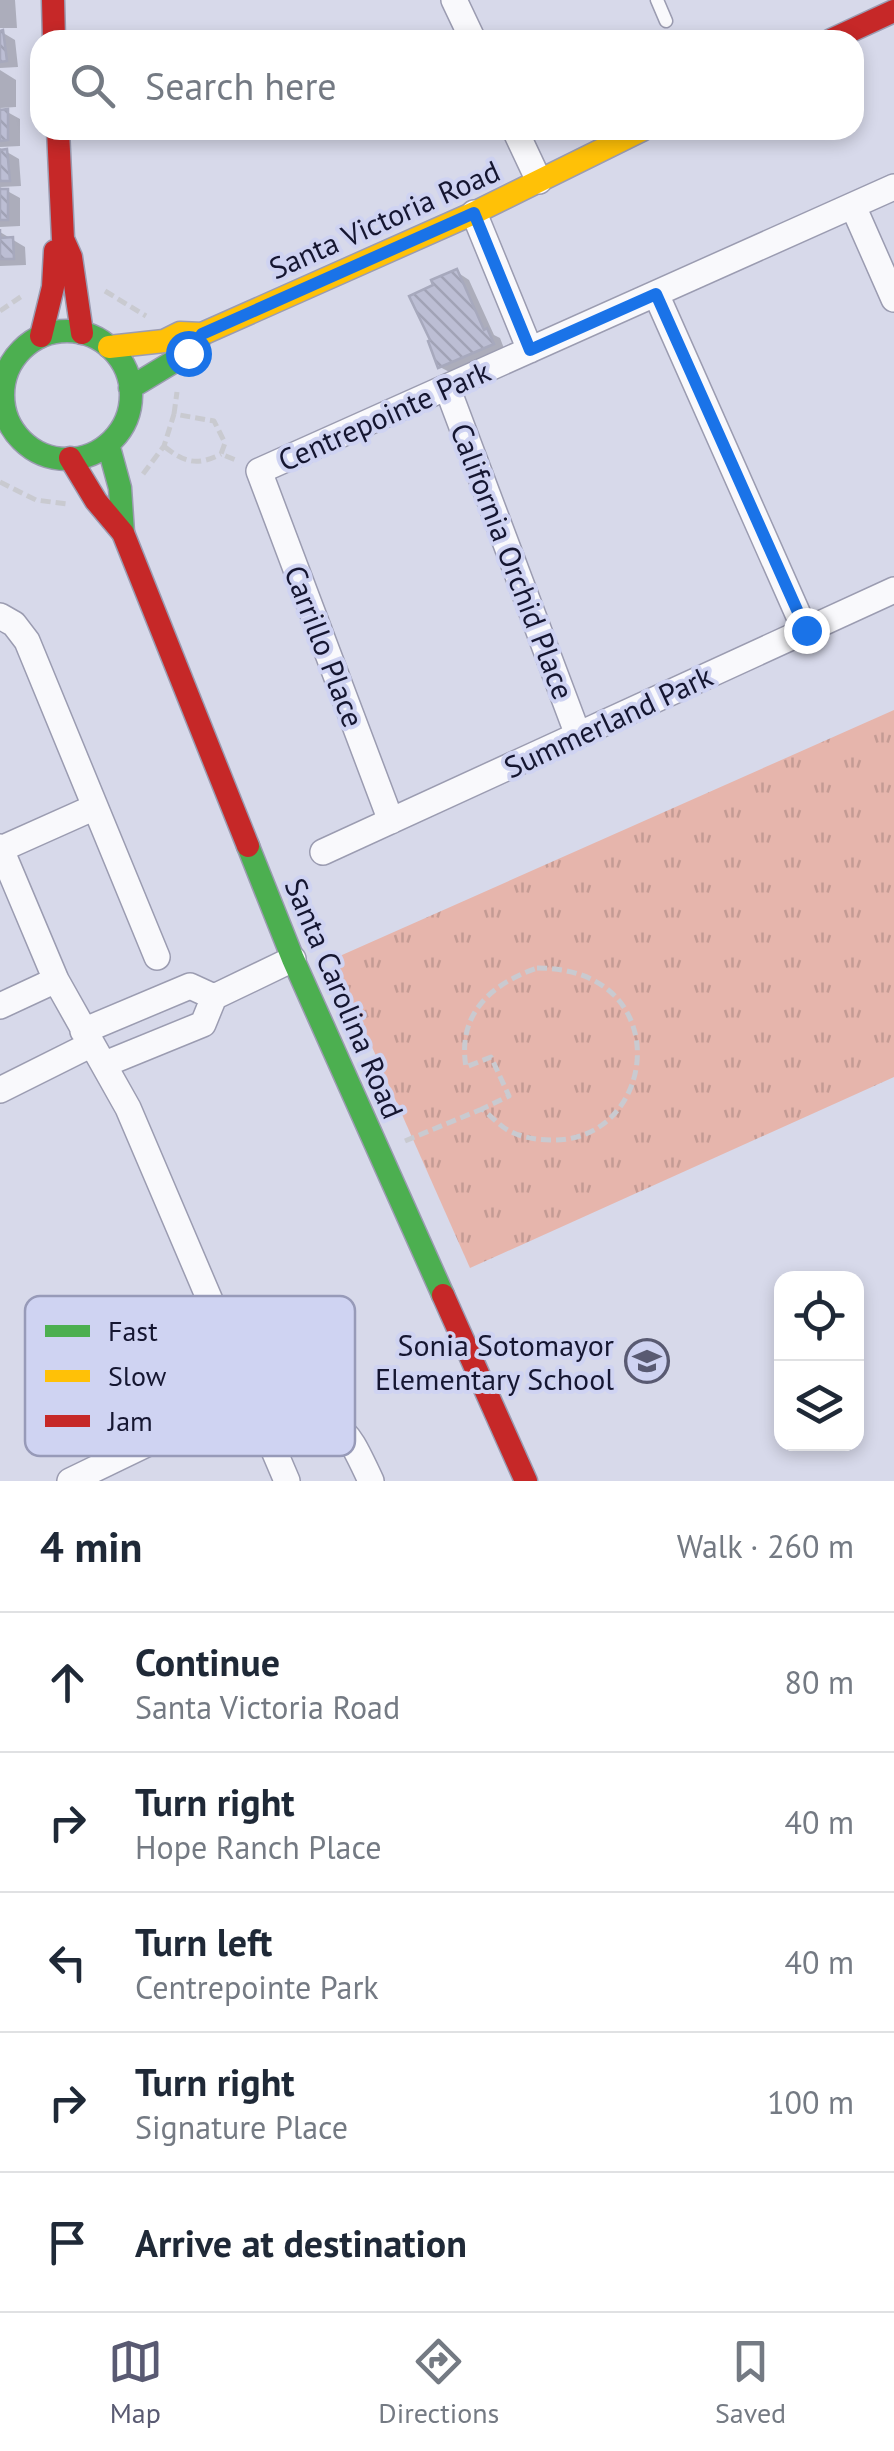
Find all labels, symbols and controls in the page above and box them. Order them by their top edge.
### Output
search box [30,30,864,140]
icon: search [65,58,120,113]
text: Search here [145,61,337,110]
street label: Santa Victoria Road [263,151,505,287]
route start [166,331,212,377]
street label: Centrepointe Park [272,350,497,479]
street label: California Orchid Place [442,417,584,705]
street label: Carrillo Place [276,560,374,732]
route end [784,608,830,654]
street label: Summerland Park [498,655,719,786]
street label: Santa Carolina Road [277,872,413,1124]
map controls [774,1271,864,1451]
button: locate [774,1271,864,1361]
legend [25,1296,355,1456]
text: Fast [108,1312,158,1349]
place label: Sonia Sotomayor Elementary School [375,1325,614,1398]
school or university icon: Sonia Sotomayor Elementary School [624,1338,670,1384]
text: Slow [108,1357,167,1394]
button: layers [774,1361,864,1451]
text: Jam [107,1402,153,1439]
text: 4 min [40,1519,142,1574]
text: Walk · 260 m [677,1525,854,1567]
text: Continue [135,1637,280,1686]
icon: ahead [40,1655,95,1710]
text: 80 m [785,1661,854,1703]
text: Santa Victoria Road [135,1686,400,1728]
text: Turn right [135,1777,295,1826]
icon: right [40,1795,95,1850]
text: 40 m [785,1801,854,1843]
text: Hope Ranch Place [135,1826,381,1868]
text: Turn left [135,1917,272,1966]
icon: left [40,1935,95,1990]
text: 40 m [785,1941,854,1983]
text: Centrepointe Park [135,1966,379,2008]
text: Turn right [135,2057,295,2106]
icon: right [40,2075,95,2130]
text: 100 m [767,2081,854,2123]
text: Signature Place [135,2106,348,2148]
icon: arrive [40,2215,95,2270]
text: Arrive at destination [135,2218,467,2267]
tab: Map [108,2334,163,2431]
tab: Directions [378,2334,499,2431]
tab: Saved [715,2334,786,2431]

